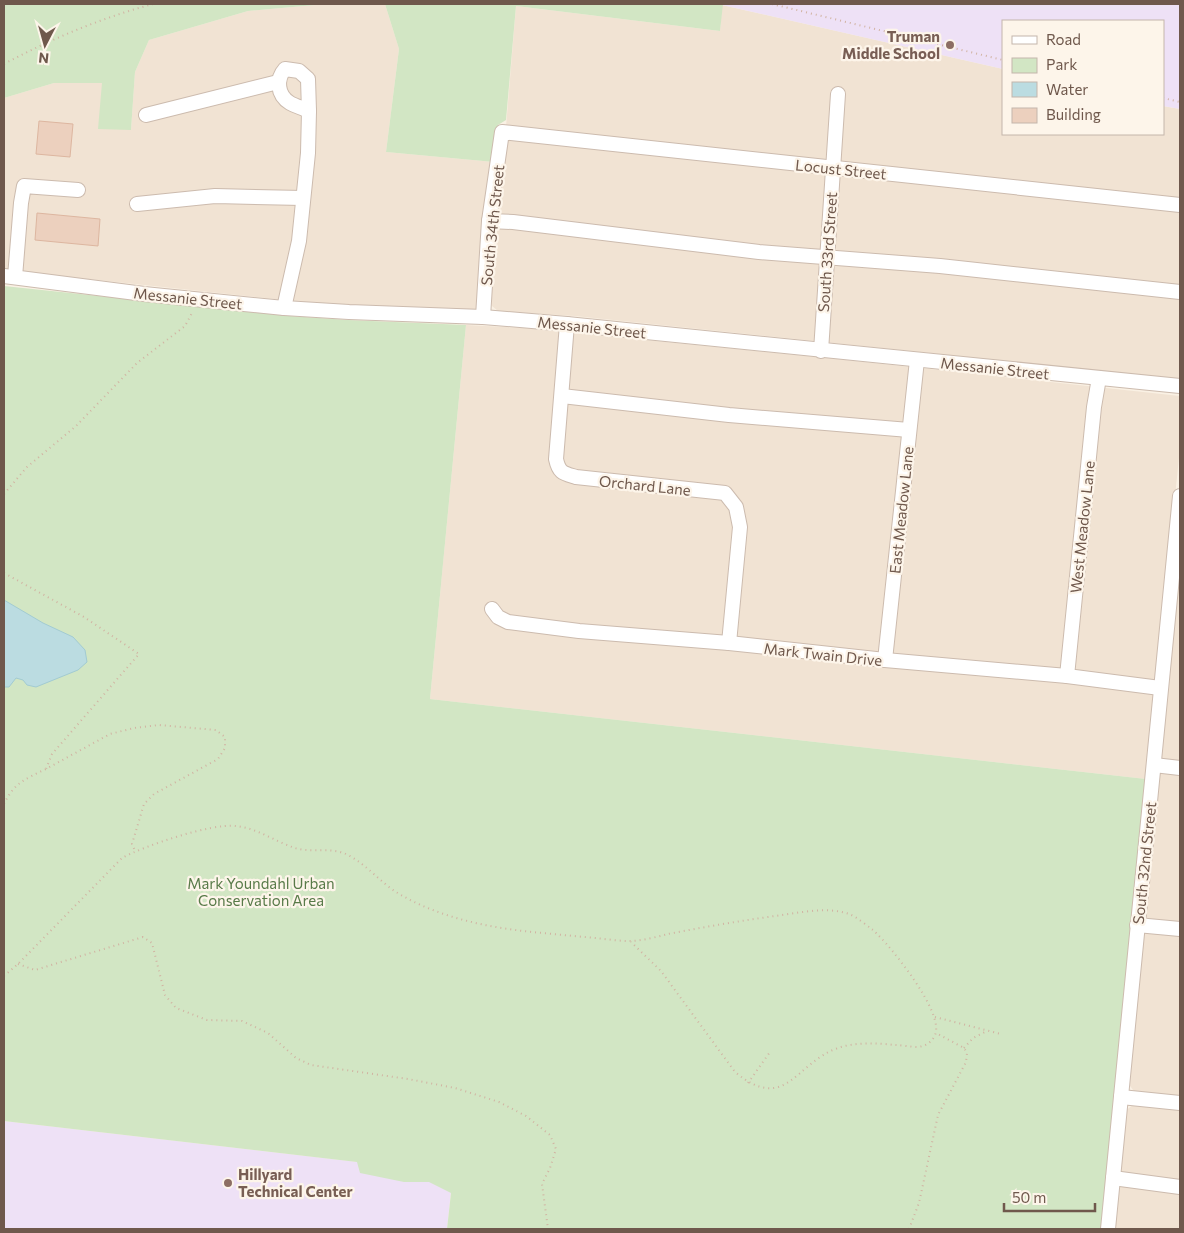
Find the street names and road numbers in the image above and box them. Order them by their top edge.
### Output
street label: Locust Street [795,155,887,183]
street label: South 34th Street [477,164,507,286]
street label: South 33rd Street [814,191,840,313]
street label: Messanie Street [133,283,243,313]
street label: Messanie Street [537,312,647,342]
street label: Messanie Street [940,353,1050,383]
street label: East Meadow Lane [885,445,917,574]
street label: West Meadow Lane [1066,460,1098,594]
street label: Orchard Lane [598,471,692,499]
street label: Mark Twain Drive [763,639,883,669]
street label: South 32nd Street [1129,801,1159,925]

